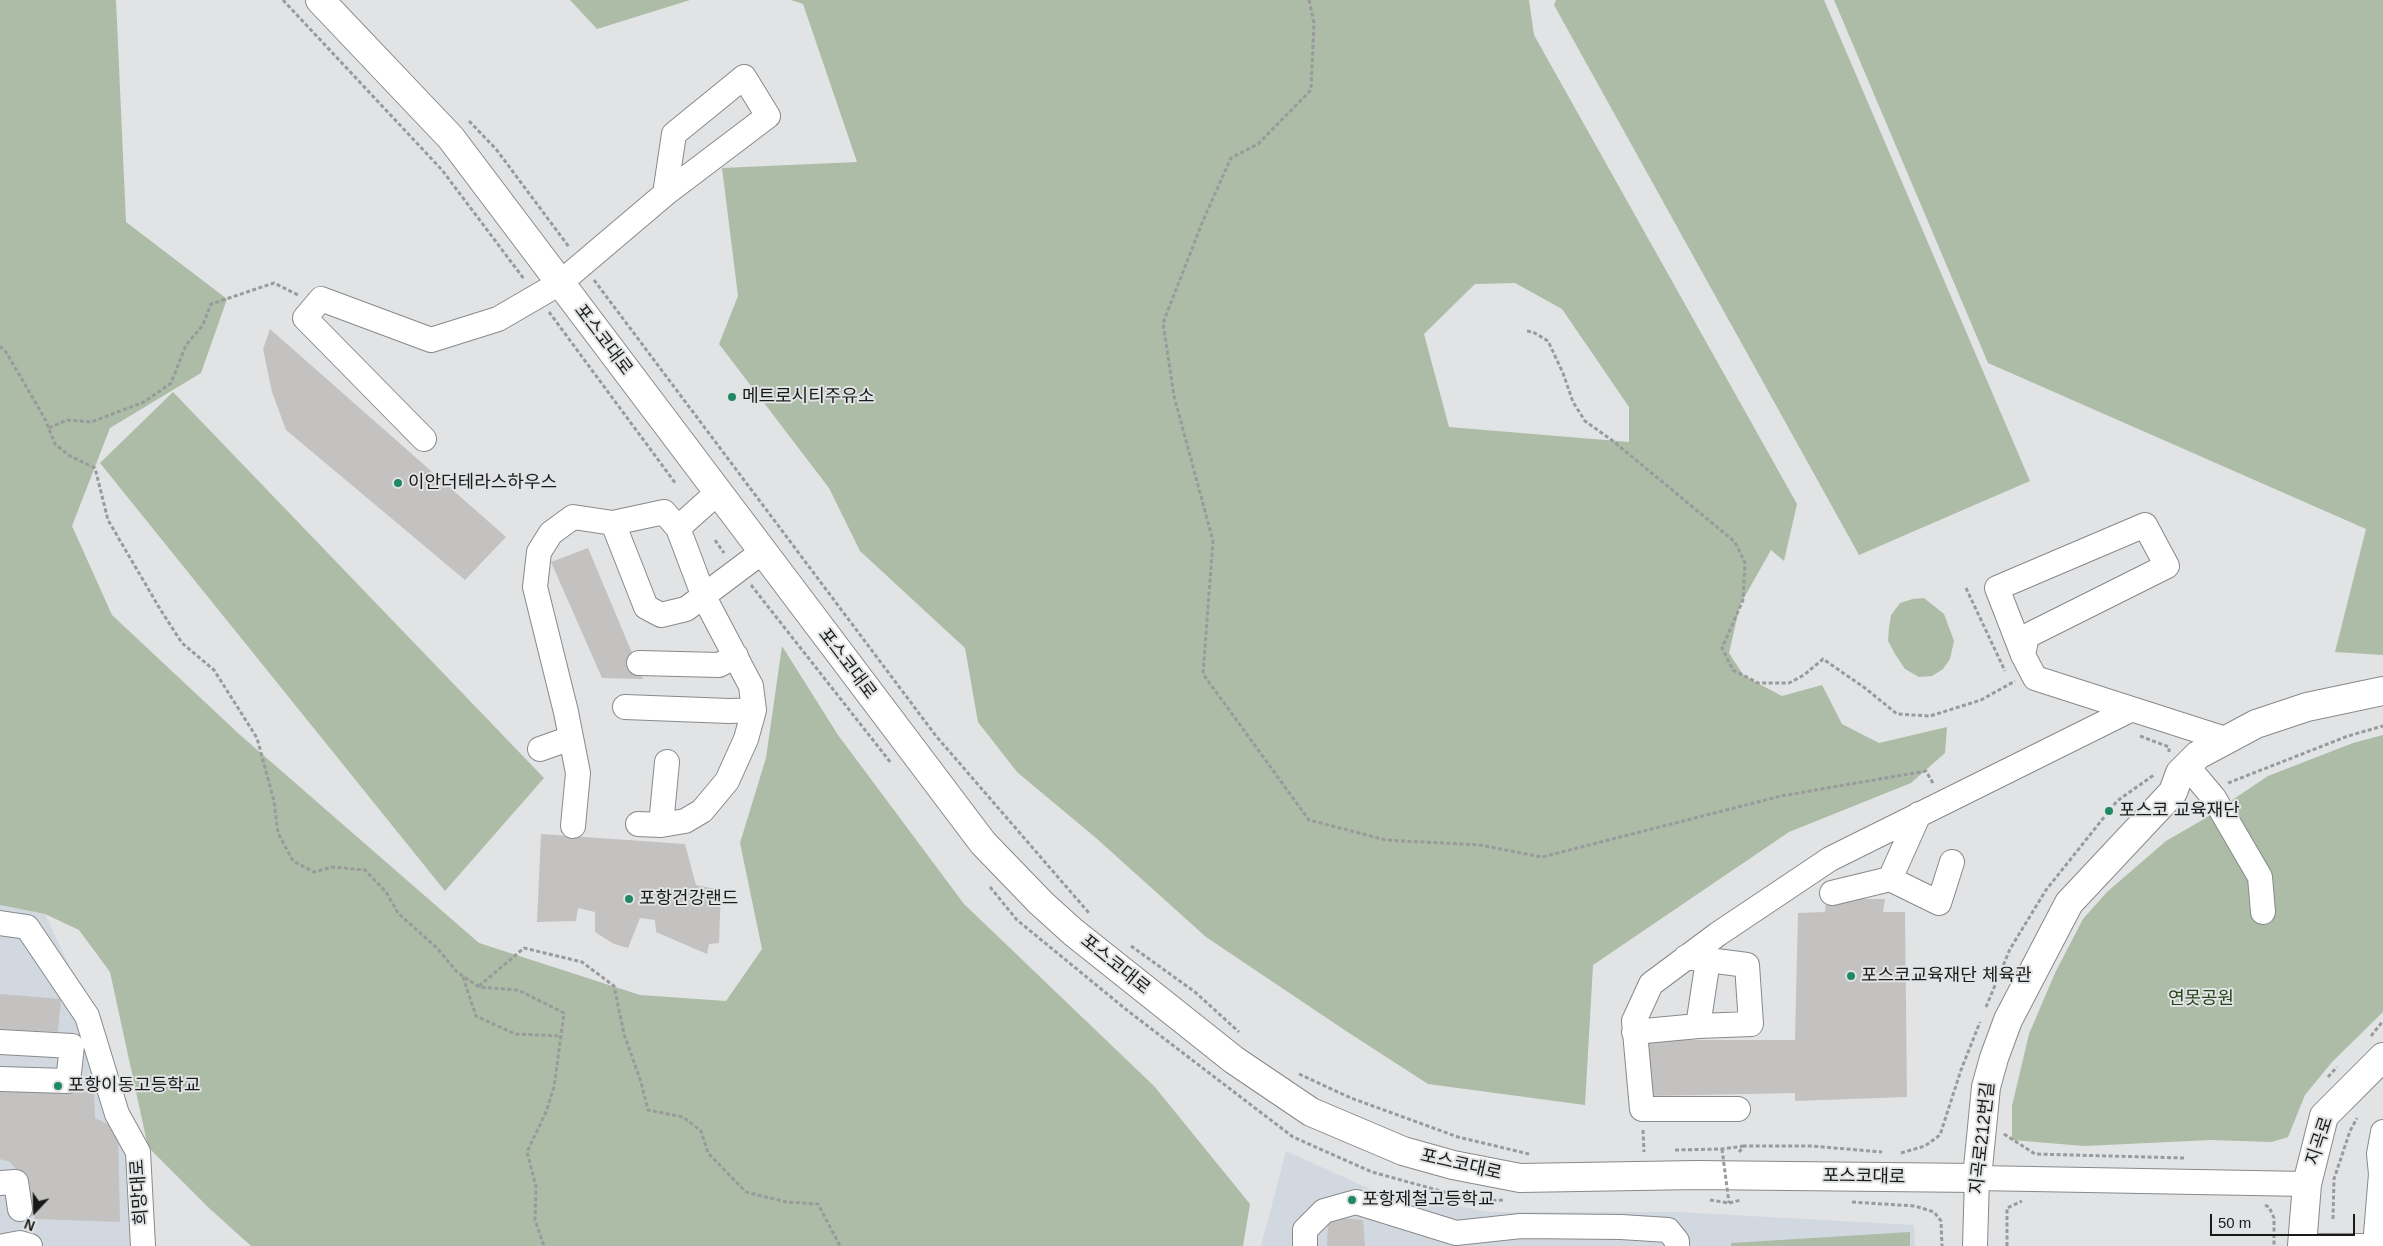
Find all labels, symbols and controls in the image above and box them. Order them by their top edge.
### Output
street label: 포스코대로 [569,300,637,380]
place label: 메트로시티주유소 [742,386,874,408]
marker: 메트로시티주유소 [726,391,738,403]
place label: 이안더테라스하우스 [408,472,557,494]
marker: 이안더테라스하우스 [392,477,404,489]
street label: 포스코대로 [813,624,881,704]
place label: 포스코 교육재단 [2119,800,2240,822]
marker: 포스코 교육재단 [2103,805,2115,817]
place label: 포항건강랜드 [639,888,738,910]
marker: 포항건강랜드 [623,893,635,905]
street label: 포스코대로 [1076,931,1154,999]
place label: 포스코교육재단 체육관 [1861,965,2032,987]
marker: 포스코교육재단 체육관 [1845,970,1857,982]
park label: 연못공원 [2168,988,2234,1010]
place label: 포항이동고등학교 [68,1075,200,1097]
marker: 포항이동고등학교 [52,1080,64,1092]
street label: 지곡로212번길 [1966,1081,2000,1195]
street label: 지곡로 [2302,1114,2338,1168]
street label: 포스코대로 [1418,1145,1504,1185]
street label: 희망대로 [127,1158,153,1226]
street label: 포스코대로 [1822,1165,1906,1189]
north arrow [10,1186,60,1236]
place label: 포항제철고등학교 [1362,1189,1494,1211]
marker: 포항제철고등학교 [1346,1194,1358,1206]
scale bar [2213,1204,2358,1236]
text: 50 m [2218,1214,2251,1231]
text: N [22,1216,37,1234]

